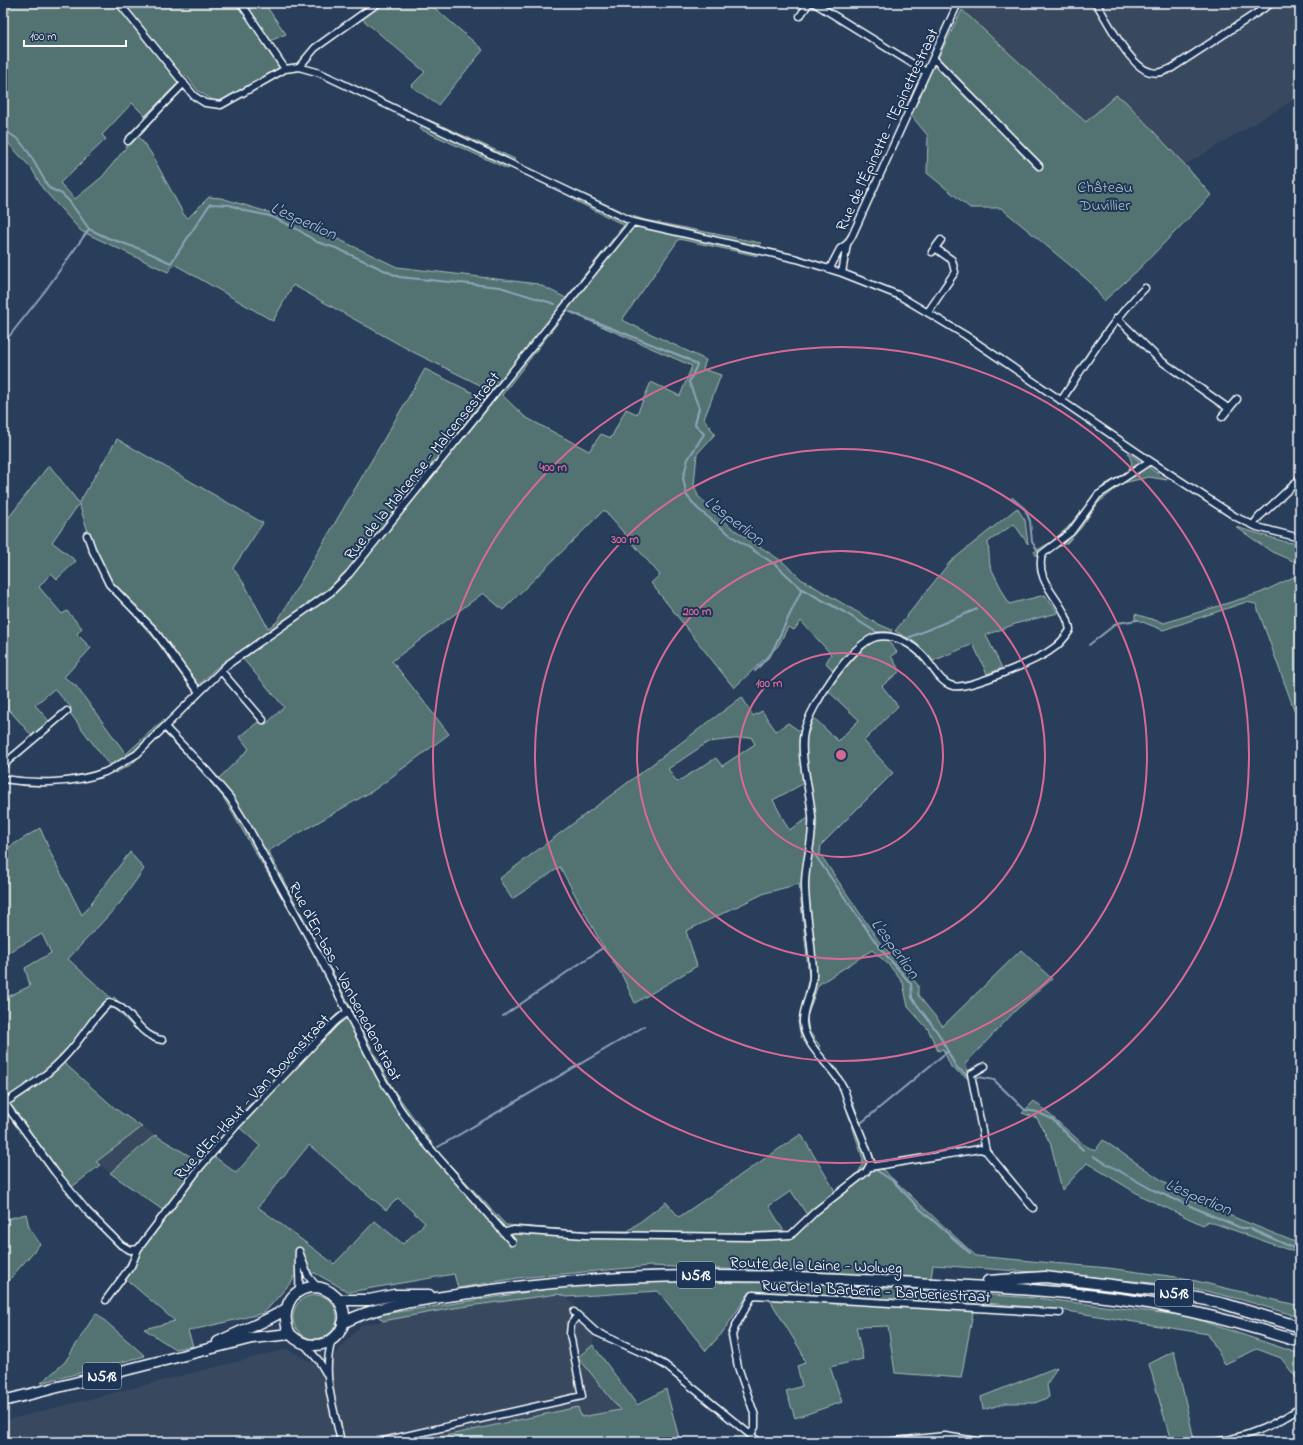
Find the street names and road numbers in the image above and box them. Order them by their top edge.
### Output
street label: Rue de l'Épinette - l'Epinettestraat [830,24,946,235]
street label: Rue de la Malcense - Malcensestraat [339,366,507,566]
street label: Rue d'En-bas - Vanbenedenstraat [281,878,407,1086]
street label: Rue d'En-Haut - Van Bovenstraat [169,1008,337,1186]
street label: Route de la Laine - Wolweg [729,1251,903,1281]
road number: N518 [677,1262,715,1288]
street label: Rue de la Barberie - Barberiestraat [761,1274,992,1310]
road number: N518 [1155,1280,1193,1306]
road number: N518 [83,1363,121,1389]

